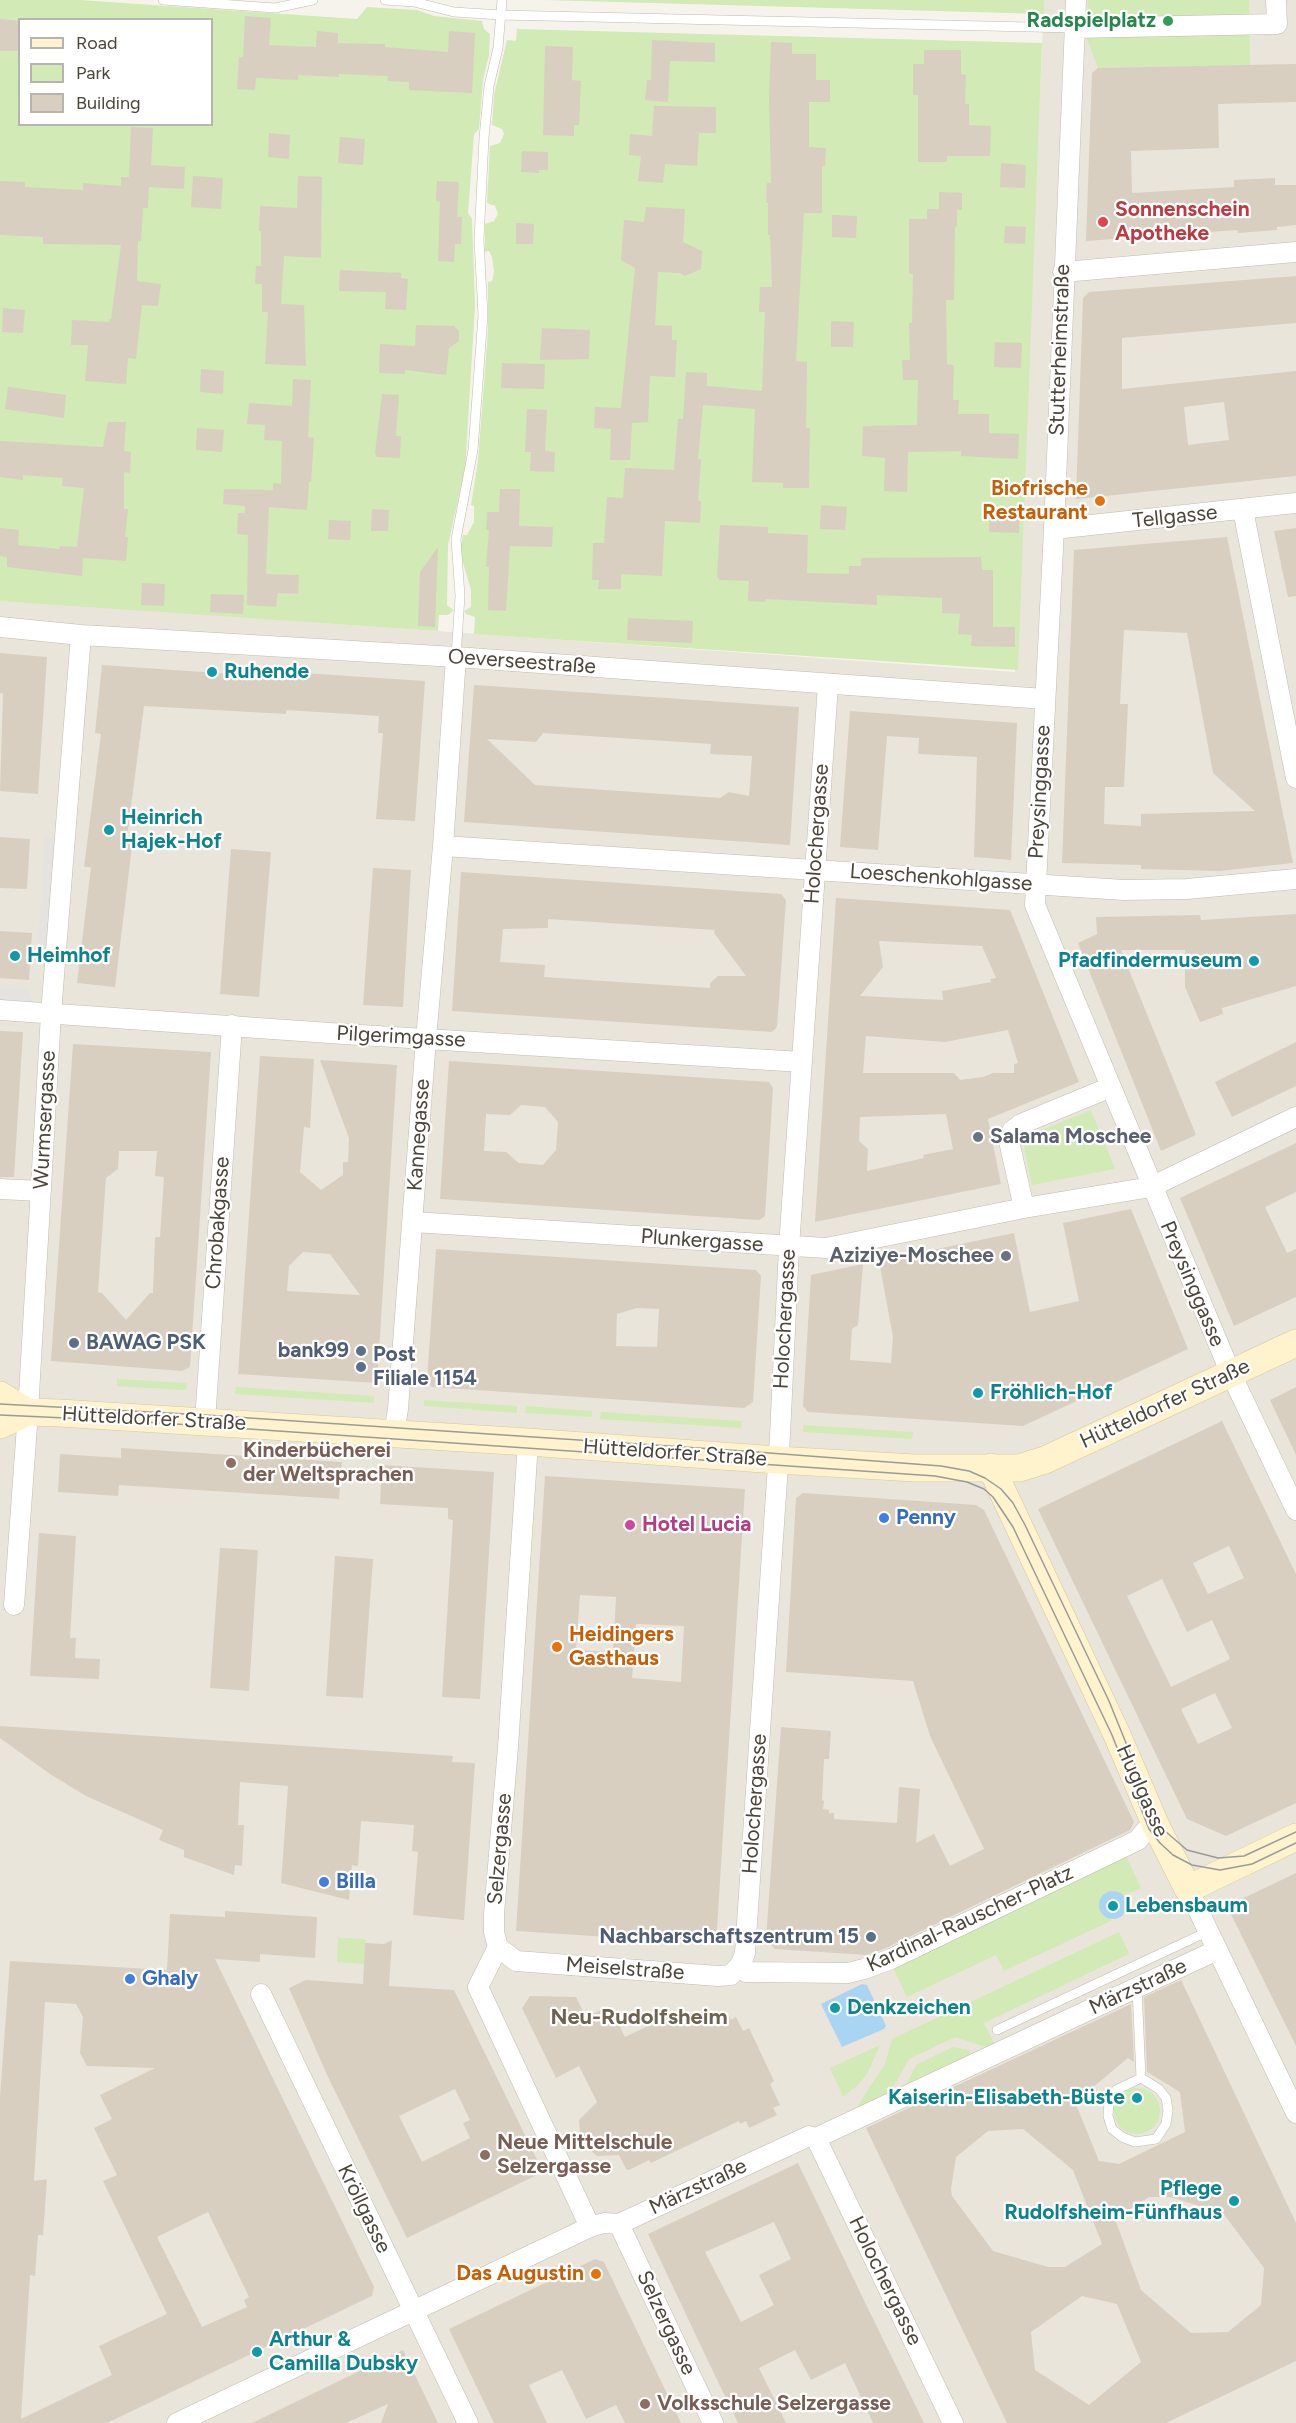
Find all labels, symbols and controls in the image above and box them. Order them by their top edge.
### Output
place label: Radspielplatz [1027,8,1156,34]
marker: Radspielplatz [1161,14,1175,28]
legend [18,18,213,126]
text: Road [76,32,117,54]
text: Park [76,62,110,84]
text: Building [76,92,141,114]
place label: Sonnenschein Apotheke [1115,197,1250,247]
marker: Sonnenschein Apotheke [1096,215,1110,229]
street label: Stutterheimstraße [1044,264,1076,436]
place label: Biofrische Restaurant [982,476,1088,526]
marker: Biofrische Restaurant [1093,494,1107,508]
street label: Tellgasse [1131,500,1219,534]
street label: Oeverseestraße [447,644,597,680]
place label: Ruhende [224,659,309,685]
marker: Ruhende [205,665,219,679]
street label: Preysinggasse [1024,724,1056,860]
street label: Holochergasse [800,763,834,905]
place label: Heinrich Hajek-Hof [121,805,222,855]
marker: Heinrich Hajek-Hof [102,823,116,837]
street label: Loeschenkohlgasse [849,859,1033,897]
place label: Heimhof [27,943,111,969]
place label: Pfadfindermuseum [1058,948,1242,974]
marker: Heimhof [8,949,22,963]
marker: Pfadfindermuseum [1247,954,1261,968]
street label: Pilgerimgasse [336,1021,466,1053]
street label: Wurmsergasse [29,1050,61,1190]
street label: Kannegasse [403,1078,435,1192]
place label: Salama Moschee [990,1124,1151,1150]
marker: Salama Moschee [971,1130,985,1144]
street label: Chrobakgasse [201,1156,235,1290]
street label: Preysinggasse [1154,1217,1230,1351]
street label: Plunkergasse [640,1224,764,1258]
place label: Aziziye-Moschee [829,1243,994,1269]
street label: Holochergasse [769,1248,801,1390]
marker: Aziziye-Moschee [999,1249,1013,1263]
place label: BAWAG PSK [86,1330,206,1356]
marker: BAWAG PSK [67,1336,81,1350]
place label: bank99 [278,1338,349,1364]
place label: Post Filiale 1154 [373,1342,477,1392]
marker: bank99 [354,1344,368,1358]
street label: Hütteldorfer Straße [1076,1354,1254,1454]
marker: Post Filiale 1154 [354,1360,368,1374]
place label: Fröhlich-Hof [990,1380,1112,1406]
marker: Fröhlich-Hof [971,1386,985,1400]
street label: Hütteldorfer Straße [61,1402,247,1436]
street label: Hütteldorfer Straße [582,1434,768,1472]
place label: Kinderbücherei der Weltsprachen [243,1438,414,1488]
marker: Kinderbücherei der Weltsprachen [224,1456,238,1470]
place label: Penny [896,1505,956,1531]
marker: Penny [877,1511,891,1525]
place label: Hotel Lucia [642,1512,751,1538]
marker: Hotel Lucia [623,1518,637,1532]
place label: Heidingers Gasthaus [569,1622,674,1672]
marker: Heidingers Gasthaus [550,1640,564,1654]
street label: Holochergasse [738,1733,772,1875]
street label: Huglgasse [1110,1741,1174,1841]
street label: Selzergasse [483,1792,517,1906]
street label: Kardinal-Rauscher-Platz [863,1860,1077,1978]
place label: Billa [336,1869,376,1895]
marker: Billa [317,1875,331,1889]
place label: Lebensbaum [1125,1893,1248,1919]
marker: Lebensbaum [1106,1899,1120,1913]
place label: Nachbarschaftszentrum 15 [599,1924,859,1950]
marker: Nachbarschaftszentrum 15 [864,1930,878,1944]
street label: Meiselstraße [565,1952,685,1986]
street label: Märzstraße [1085,1953,1191,2021]
place label: Ghaly [142,1966,198,1992]
marker: Ghaly [123,1972,137,1986]
place label: Denkzeichen [847,1995,971,2021]
marker: Denkzeichen [828,2001,842,2015]
district label: Neu-Rudolfsheim [550,2005,728,2031]
place label: Kaiserin-Elisabeth-Büste [888,2085,1125,2111]
marker: Kaiserin-Elisabeth-Büste [1130,2091,1144,2105]
place label: Neue Mittelschule Selzergasse [497,2130,672,2180]
marker: Neue Mittelschule Selzergasse [478,2148,492,2162]
street label: Märzstraße [645,2153,751,2221]
street label: Kröllgasse [332,2161,396,2257]
place label: Pflege Rudolfsheim-Fünfhaus [1004,2176,1222,2226]
marker: Pflege Rudolfsheim-Fünfhaus [1227,2194,1241,2208]
street label: Holochergasse [843,2212,927,2350]
place label: Das Augustin [456,2261,584,2287]
marker: Das Augustin [589,2267,603,2281]
street label: Selzergasse [631,2267,701,2379]
place label: Arthur & Camilla Dubsky [269,2327,418,2377]
marker: Arthur & Camilla Dubsky [250,2345,264,2359]
place label: Volksschule Selzergasse [657,2391,891,2417]
marker: Volksschule Selzergasse [638,2397,652,2411]

